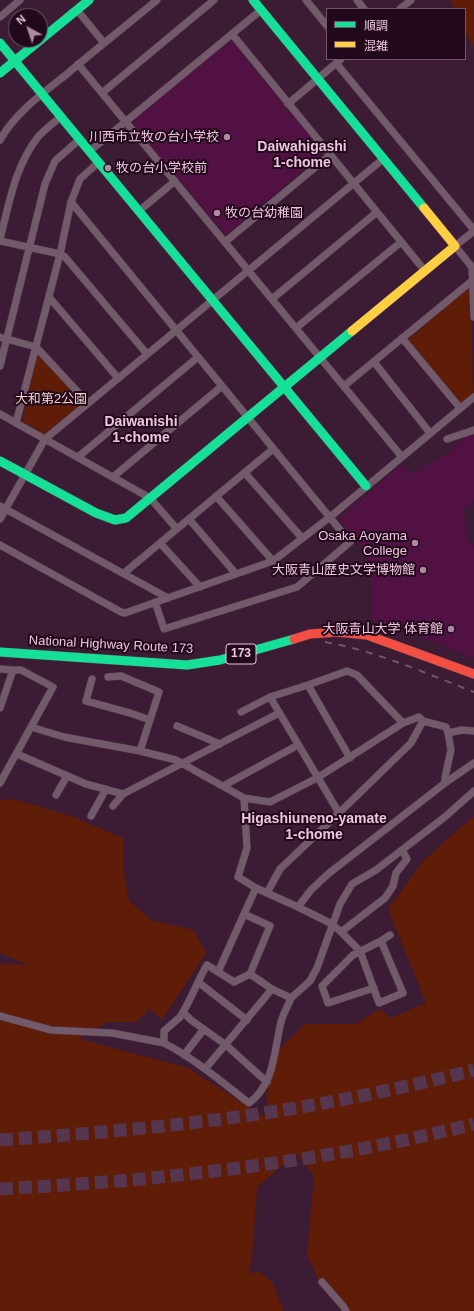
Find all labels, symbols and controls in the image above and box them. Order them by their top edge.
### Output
north arrow [8,8,48,48]
legend [326,8,466,60]
text: N [14,12,28,27]
text: 順調 [364,19,388,33]
text: 混雑 [364,39,388,53]
place label: 川西市立牧の台小学校 [89,129,219,145]
marker: 川西市立牧の台小学校 [222,132,232,142]
district label: Daiwahigashi 1-chome [257,139,347,172]
place label: 牧の台小学校前 [116,160,207,176]
marker: 牧の台小学校前 [103,163,113,173]
place label: 牧の台幼稚園 [225,205,303,221]
marker: 牧の台幼稚園 [212,208,222,218]
park label: 大和第2公園 [15,391,87,407]
district label: Daiwanishi 1-chome [104,414,178,446]
place label: Osaka Aoyama College [318,528,407,559]
marker: Osaka Aoyama College [410,538,420,548]
place label: 大阪青山歴史文学博物館 [272,562,415,578]
marker: 大阪青山歴史文学博物館 [418,565,428,575]
place label: 大阪青山大学 体育館 [322,621,443,637]
marker: 大阪青山大学 体育館 [446,624,456,634]
street label: National Highway Route 173 [28,633,194,657]
road number: 173 [226,644,256,664]
district label: Higashiuneno-yamate 1-chome [241,811,387,844]

